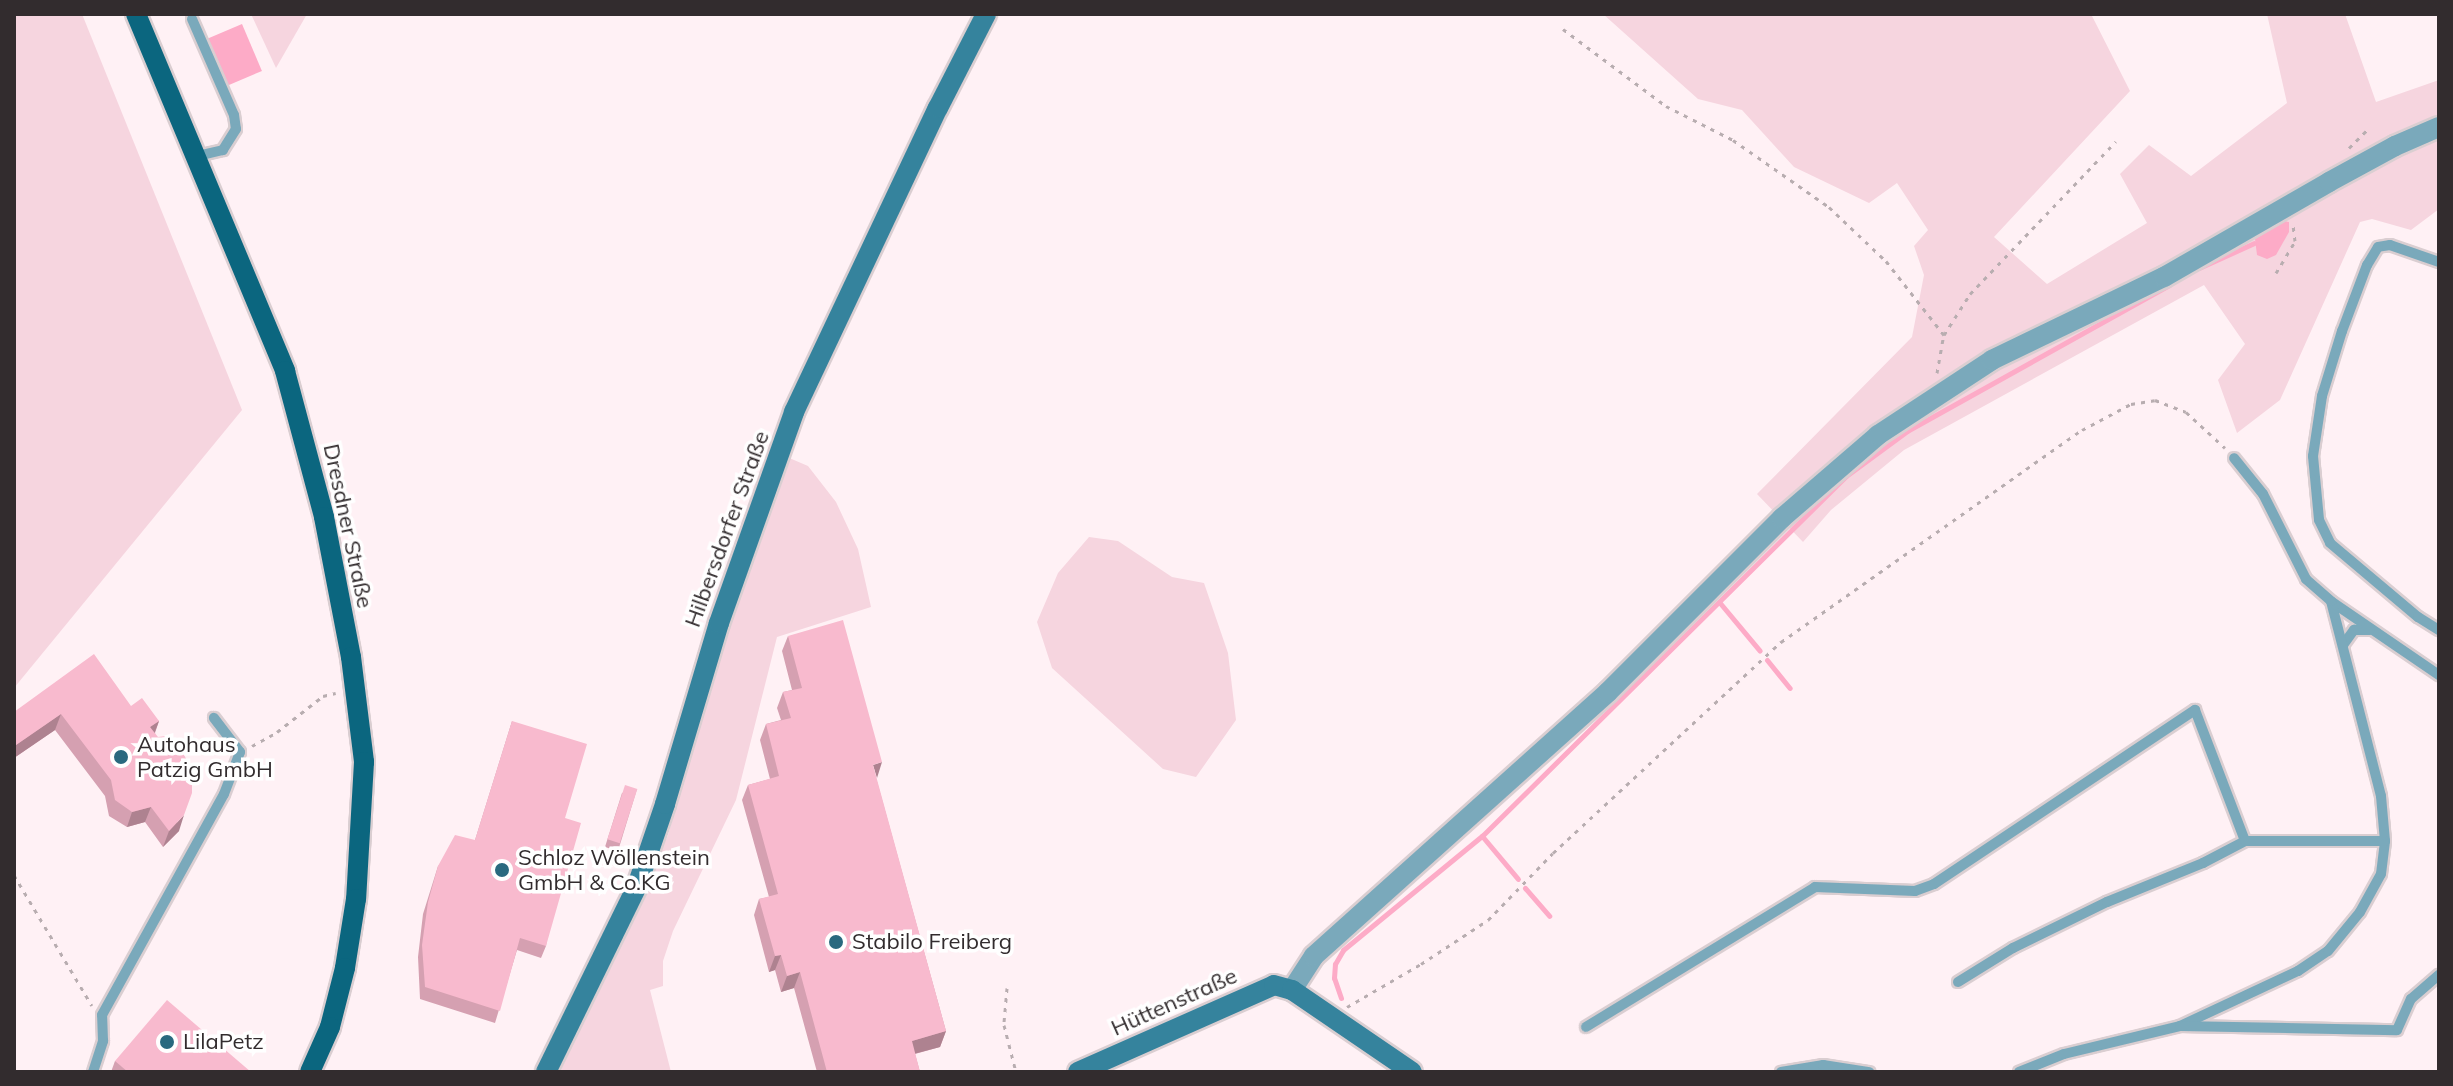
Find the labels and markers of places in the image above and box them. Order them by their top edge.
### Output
place label: Autohaus Patzig GmbH [137,731,273,782]
marker: Autohaus Patzig GmbH [112,748,130,766]
place label: Schloz Wöllenstein GmbH & Co.KG [518,844,710,896]
marker: Schloz Wöllenstein GmbH & Co.KG [493,861,511,879]
place label: Stabilo Freiberg [852,929,1012,955]
marker: Stabilo Freiberg [827,933,845,951]
place label: LilaPetz [183,1029,264,1055]
marker: LilaPetz [158,1033,176,1051]

